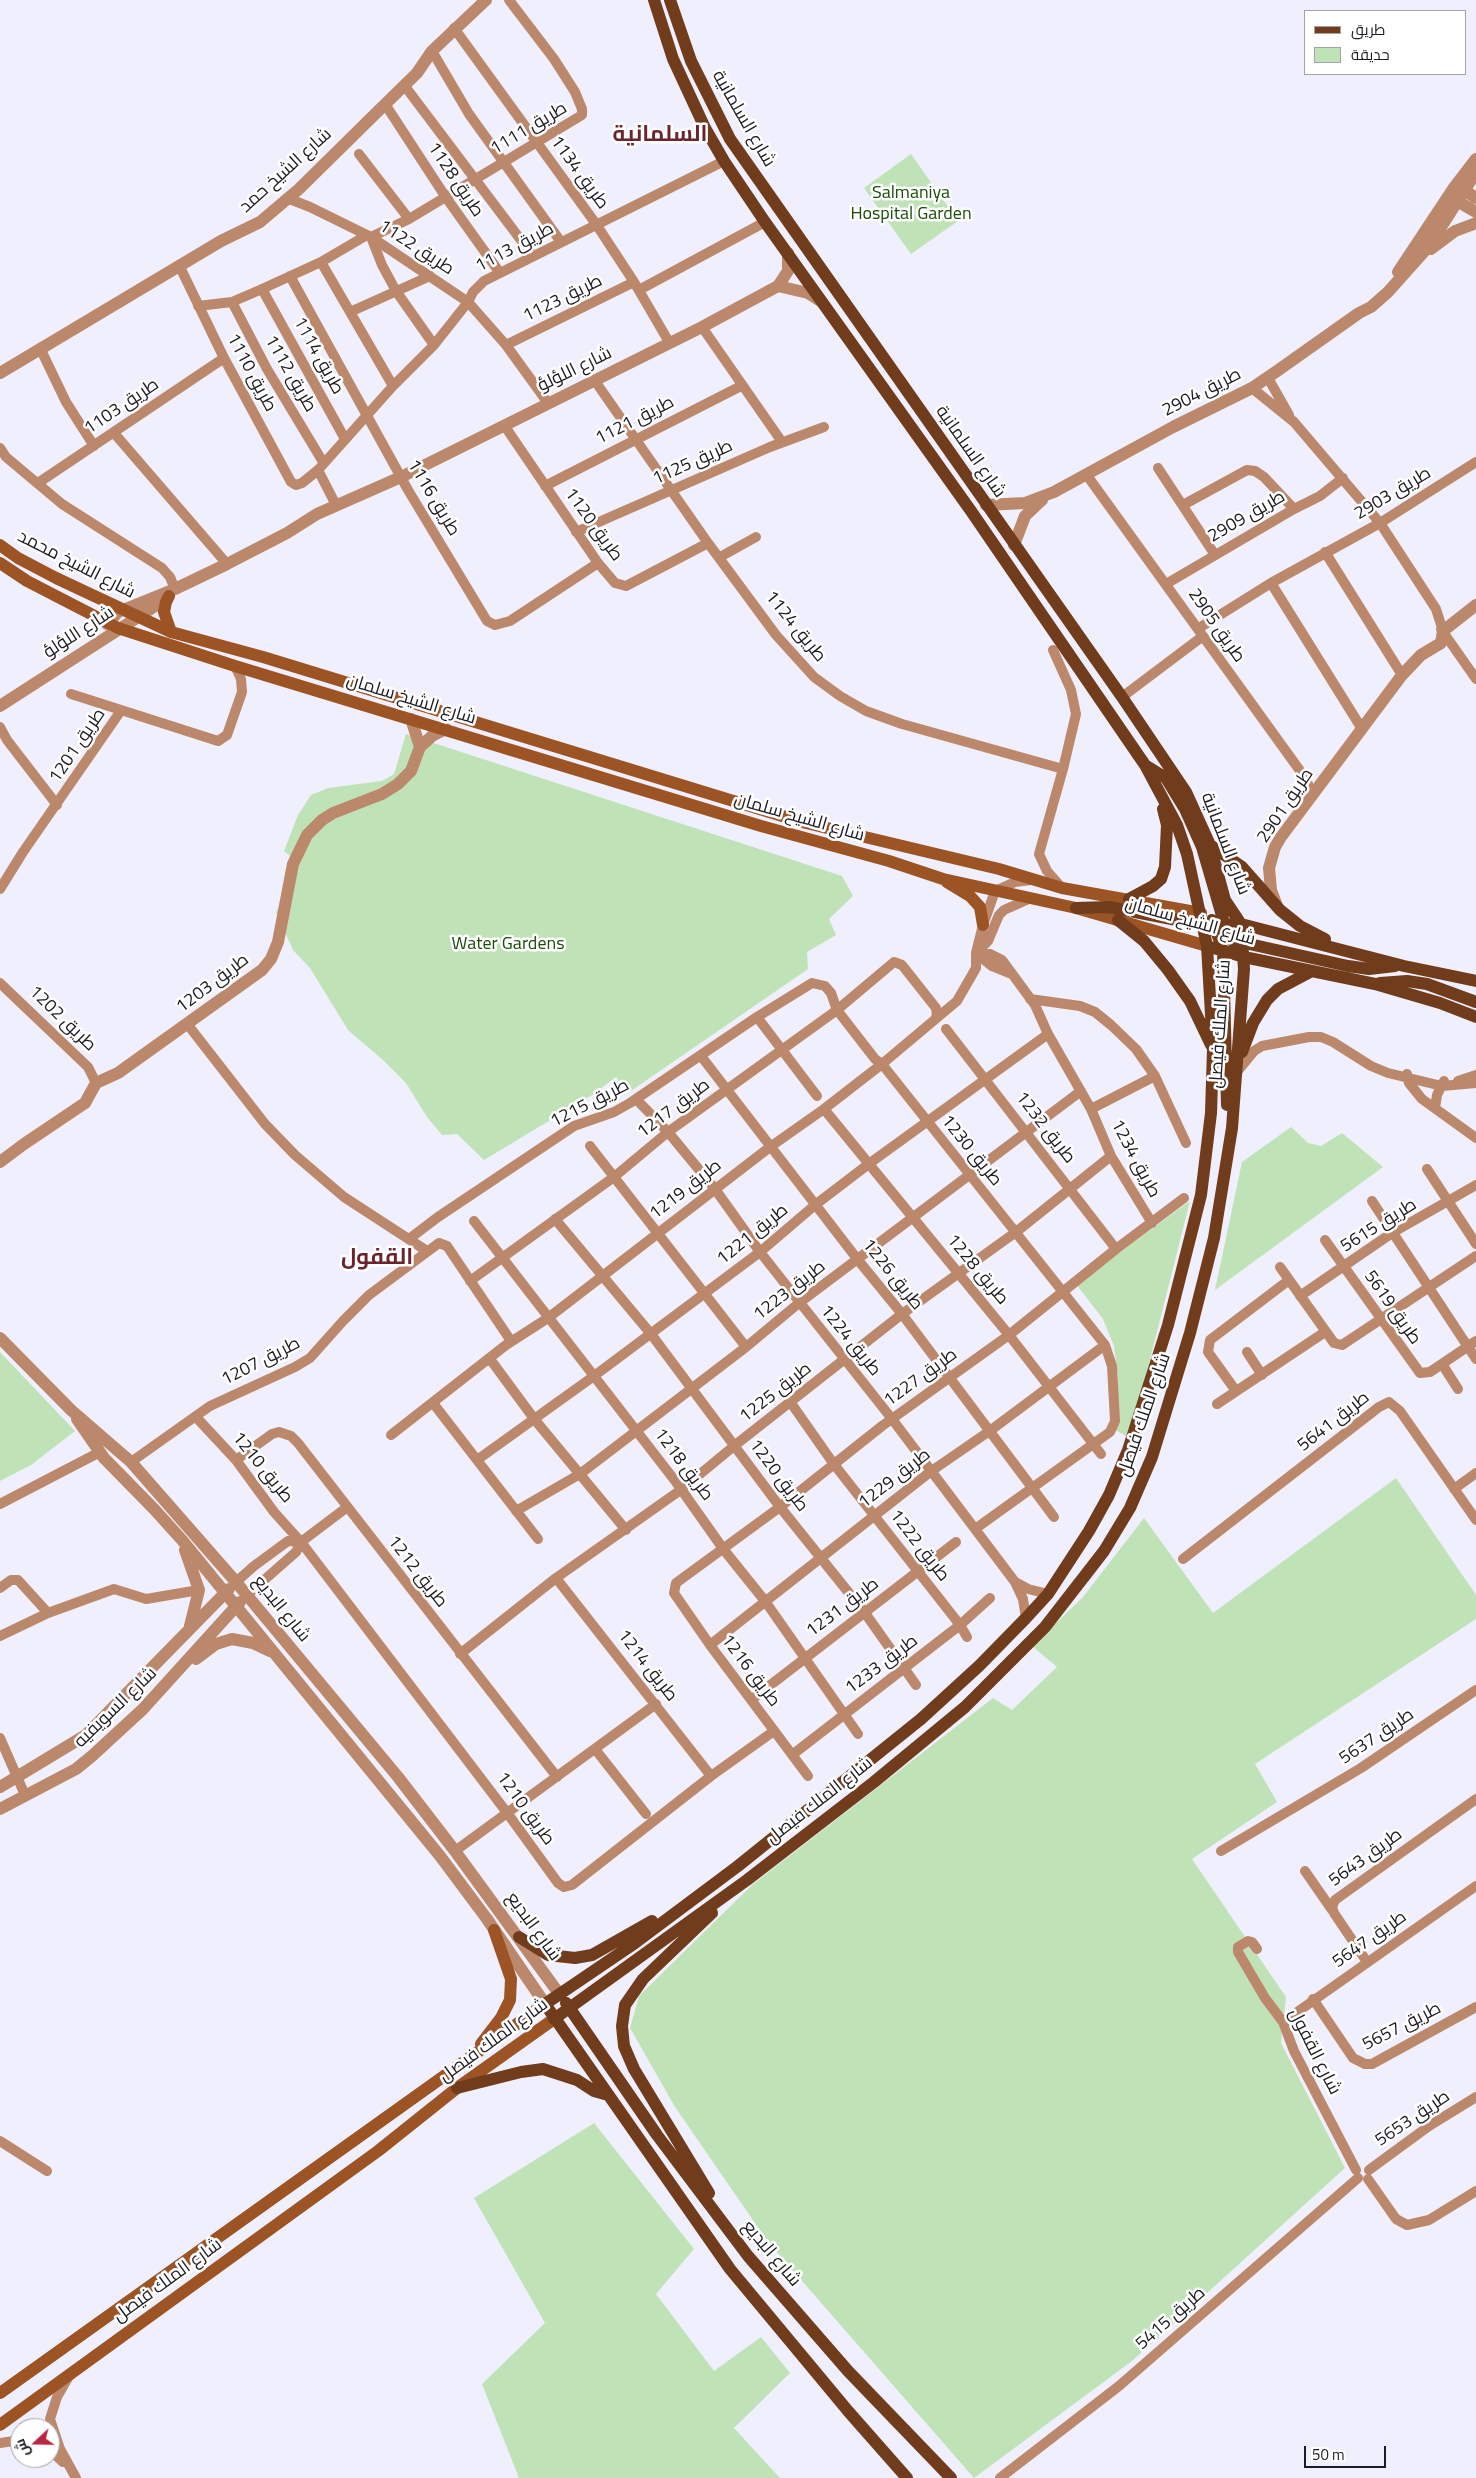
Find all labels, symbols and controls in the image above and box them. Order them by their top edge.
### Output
legend [1304,10,1466,75]
text: طريق [1351,18,1385,41]
text: حديقة [1351,43,1390,66]
street label: شارع السلمانية [707,67,779,171]
street label: طريق 1111 [487,98,571,160]
district label: السلمانية [613,123,707,149]
street label: شارع الشيخ حمد [236,124,336,218]
street label: طريق 1134 [545,132,613,214]
street label: طريق 1128 [422,139,488,221]
park label: Salmaniya Hospital Garden [850,183,972,225]
street label: طريق 1122 [374,216,458,280]
street label: طريق 1113 [472,218,558,278]
street label: طريق 1123 [520,271,606,327]
street label: طريق 1114 [288,313,348,399]
street label: طريق 1110 [221,330,281,416]
street label: طريق 1112 [259,332,321,416]
street label: شارع اللؤلؤ [534,343,616,397]
street label: طريق 2904 [1159,364,1245,422]
street label: طريق 1103 [81,374,163,440]
street label: طريق 1121 [592,392,678,450]
street label: شارع السلمانية [930,402,1010,502]
street label: طريق 1125 [650,436,736,490]
street label: طريق 1116 [402,456,464,540]
street label: طريق 2903 [1351,463,1435,525]
street label: طريق 1120 [559,484,627,566]
street label: طريق 2909 [1205,486,1289,548]
street label: شارع الشيخ محمد [14,526,138,604]
street label: طريق 2905 [1183,585,1249,667]
street label: طريق 1124 [760,587,830,667]
street label: شارع اللؤلؤ [40,602,118,664]
street label: شارع الشيخ سلمان [344,670,478,730]
street label: طريق 1201 [45,705,111,787]
street label: طريق 2901 [1253,765,1319,847]
street label: شارع الشيخ سلمان [731,789,867,847]
street label: شارع السلمانية [1196,790,1254,898]
street label: شارع الشيخ سلمان [1122,893,1258,951]
park label: Water Gardens [451,934,565,956]
street label: طريق 1203 [172,950,254,1018]
street label: شارع الملك فيصل [1206,959,1236,1089]
street label: طريق 1202 [24,982,100,1056]
street label: طريق 1215 [547,1075,633,1133]
street label: طريق 1217 [633,1075,715,1143]
street label: طريق 1232 [1010,1088,1080,1168]
street label: طريق 1230 [936,1111,1006,1191]
street label: طريق 1234 [1105,1116,1165,1202]
street label: طريق 1219 [646,1155,726,1225]
street label: طريق 5615 [1337,1194,1421,1258]
street label: طريق 1221 [713,1200,793,1270]
street label: طريق 1228 [941,1230,1013,1310]
street label: طريق 1226 [857,1235,927,1315]
district label: القفول [341,1246,413,1272]
street label: طريق 1223 [750,1256,830,1326]
street label: طريق 5619 [1359,1267,1425,1349]
street label: طريق 1224 [815,1301,885,1381]
street label: طريق 1207 [218,1333,304,1391]
street label: طريق 1227 [880,1344,962,1412]
street label: شارع الملك فيصل [1114,1350,1176,1480]
street label: طريق 1225 [736,1358,816,1428]
street label: طريق 5641 [1294,1387,1374,1457]
street label: طريق 1218 [649,1424,717,1506]
street label: طريق 1210 [227,1428,297,1508]
street label: طريق 1220 [744,1435,812,1517]
street label: طريق 1229 [855,1444,935,1514]
street label: طريق 1222 [884,1506,954,1586]
street label: طريق 1212 [382,1532,452,1612]
street label: شارع البديع [248,1571,314,1647]
street label: طريق 1231 [802,1574,884,1642]
street label: طريق 1214 [612,1626,682,1706]
street label: طريق 1216 [716,1630,784,1712]
street label: طريق 1233 [841,1631,923,1699]
street label: شارع السويفيه [70,1663,162,1753]
street label: طريق 5637 [1336,1704,1418,1770]
street label: شارع الملك فيصل [762,1753,878,1849]
street label: طريق 1210 [491,1768,559,1850]
street label: طريق 5643 [1325,1824,1407,1892]
street label: شارع البديع [501,1888,565,1966]
street label: طريق 5647 [1329,1907,1411,1973]
street label: شارع الملك فيصل [435,1994,553,2088]
street label: طريق 5657 [1359,1998,1445,2056]
street label: شارع القفول [1283,2005,1345,2099]
street label: طريق 5653 [1372,2086,1454,2152]
street label: شارع البديع [737,2217,805,2291]
street label: شارع الملك فيصل [109,2234,227,2328]
street label: طريق 5415 [1132,2283,1210,2355]
north arrow [10,2418,60,2468]
text: ش [8,2436,34,2460]
scale bar [1306,2436,1388,2468]
text: 50 m [1312,2443,1345,2466]

